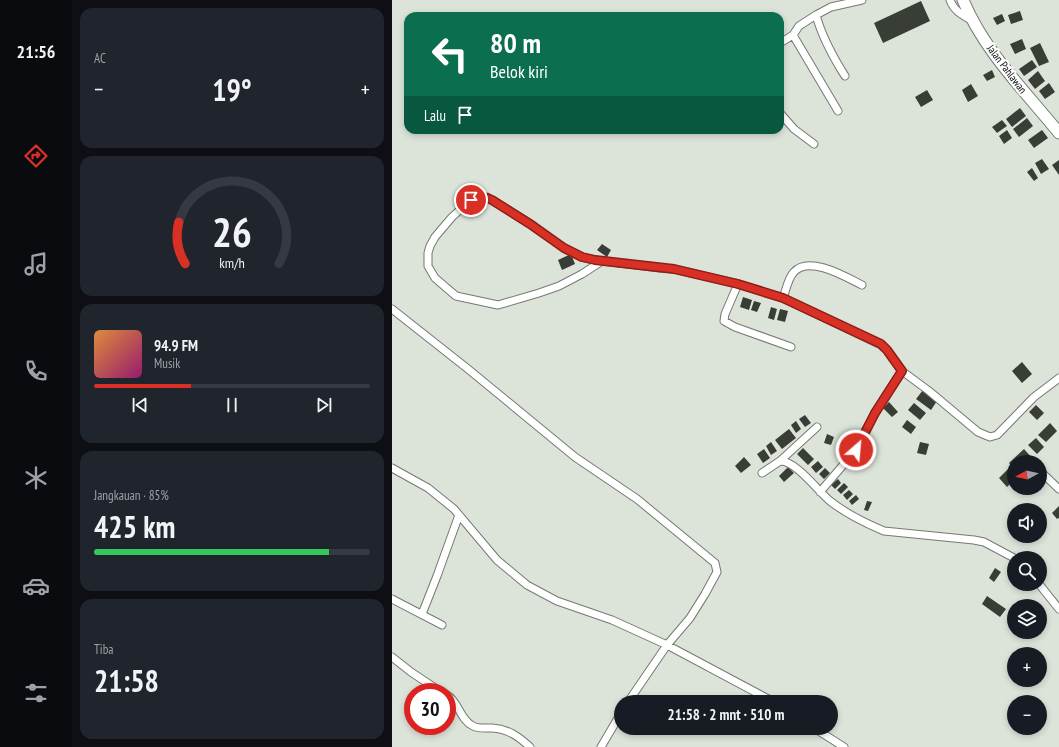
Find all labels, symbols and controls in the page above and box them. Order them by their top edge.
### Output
text: 80 m [490,24,541,61]
icon: left [424,28,476,80]
text: 21:56 [17,40,55,63]
street label: Jalan Pahlawan [983,41,1030,96]
text: AC [94,50,106,67]
text: Belok kiri [490,60,548,83]
text: 19° [212,70,252,109]
text: − [94,75,103,103]
text: + [361,75,370,103]
icon: arrive [454,104,476,126]
text: Lalu [424,106,446,125]
icon: directions [22,142,50,170]
pin [454,183,488,217]
icon: arrive [460,189,482,211]
text: 26 [212,204,252,257]
icon: music [22,250,50,278]
text: km/h [219,252,245,271]
text: 94.9 FM [154,336,198,355]
text: Musik [154,355,180,372]
icon: phone [22,357,50,385]
icon: previous [129,394,151,416]
icon: pause [221,394,243,416]
icon: next [313,394,335,416]
position arrow [835,429,877,471]
north arrow [1007,455,1047,495]
map controls [1007,455,1047,735]
icon: climate [22,464,50,492]
text: Jangkauan · 85% [94,487,169,504]
button: sound [1007,503,1047,543]
text: 425 km [94,507,175,546]
button: search [1007,551,1047,591]
icon: car [22,572,50,600]
button: layers [1007,599,1047,639]
text: Tiba [94,641,113,658]
button: + [1007,647,1047,687]
text: 21:58 [94,661,159,700]
icon: filters [22,679,50,707]
speed limit sign: 30 [404,683,456,735]
button: − [1007,695,1047,735]
text: 21:58 · 2 mnt · 510 m [668,705,784,724]

